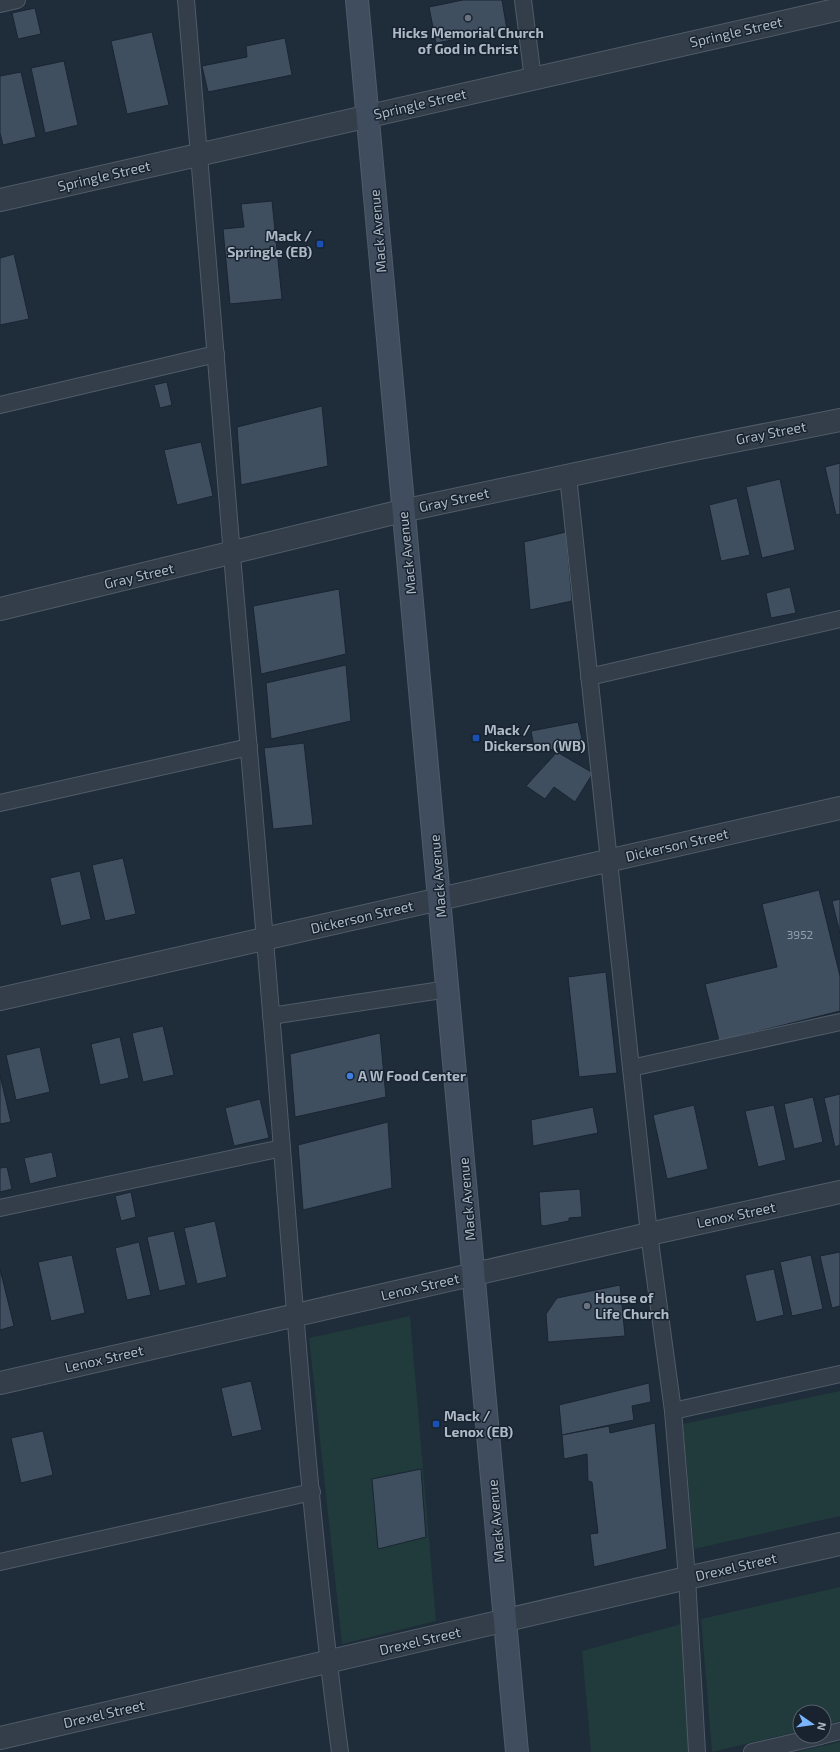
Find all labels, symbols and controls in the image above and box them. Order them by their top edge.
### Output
marker: Hicks Memorial Church of God in Christ [463,13,473,23]
street label: Springle Street [688,13,784,50]
place label: Hicks Memorial Church of God in Christ [392,24,544,57]
street label: Springle Street [372,85,468,122]
street label: Springle Street [56,157,152,194]
street label: Mack Avenue [365,189,390,273]
place label: Mack / Springle (EB) [227,227,312,260]
marker: Mack / Springle (EB) [315,239,325,249]
street label: Gray Street [734,417,807,448]
street label: Gray Street [417,484,490,515]
street label: Mack Avenue [394,511,419,595]
street label: Gray Street [102,559,175,592]
place label: Mack / Dickerson (WB) [484,721,586,754]
marker: Mack / Dickerson (WB) [471,733,481,743]
street label: Dickerson Street [624,824,730,865]
street label: Mack Avenue [425,834,450,918]
street label: Dickerson Street [309,896,415,937]
house number: 3952 [787,927,814,941]
place label: A W Food Center [358,1067,466,1084]
marker: A W Food Center [345,1071,355,1081]
street label: Mack Avenue [454,1157,479,1241]
street label: Lenox Street [695,1198,777,1231]
street label: Lenox Street [379,1269,461,1304]
place label: House of Life Church [595,1289,669,1322]
marker: House of Life Church [582,1301,592,1311]
street label: Lenox Street [63,1341,145,1376]
place label: Mack / Lenox (EB) [444,1407,513,1440]
marker: Mack / Lenox (EB) [431,1419,441,1429]
street label: Mack Avenue [483,1479,508,1563]
street label: Drexel Street [694,1549,778,1584]
street label: Drexel Street [378,1623,462,1658]
street label: Drexel Street [62,1696,146,1731]
north arrow [792,1704,832,1744]
text: N [815,1721,829,1732]

